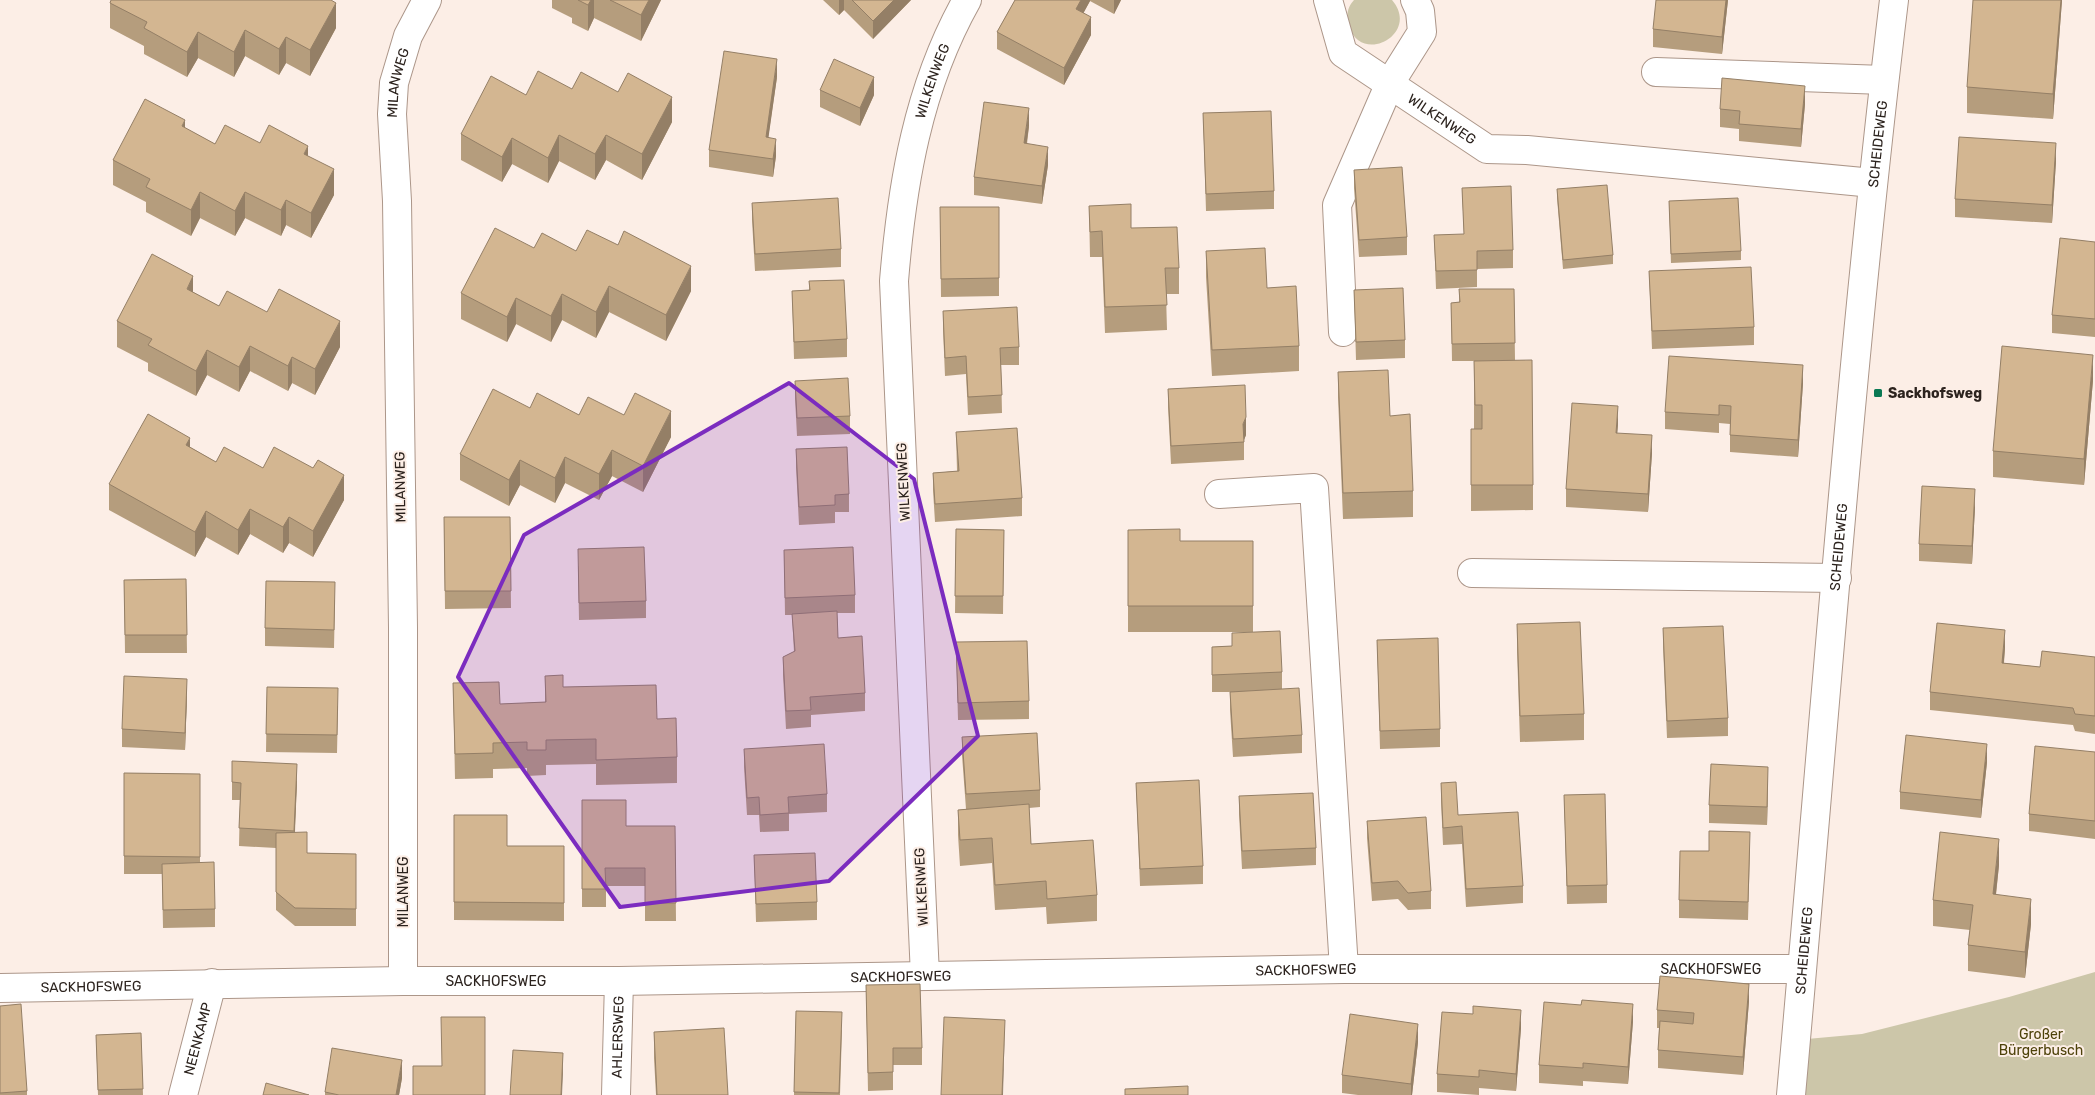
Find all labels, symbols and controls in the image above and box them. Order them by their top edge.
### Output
street label: WILKENWEG [912,41,954,121]
street label: MILANWEG [384,46,413,118]
street label: WILKENWEG [1404,90,1479,148]
street label: SCHEIDEWEG [1865,99,1891,188]
place label: Sackhofsweg [1888,385,1982,402]
marker: Sackhofsweg [1872,387,1884,399]
street label: WILKENWEG [893,442,914,522]
street label: MILANWEG [391,451,410,523]
street label: SCHEIDEWEG [1827,503,1851,591]
street label: WILKENWEG [911,847,932,927]
street label: MILANWEG [395,856,412,928]
street label: SCHEIDEWEG [1792,906,1816,995]
street label: SACKHOFSWEG [1255,961,1356,979]
street label: SACKHOFSWEG [1660,961,1761,978]
street label: SACKHOFSWEG [850,968,951,986]
street label: SACKHOFSWEG [446,973,546,990]
street label: SACKHOFSWEG [40,978,142,996]
street label: AHLERSWEG [608,995,628,1079]
street label: NEENKAMP [180,1001,216,1077]
park label: Großer Bürgerbusch [1999,1026,2083,1059]

